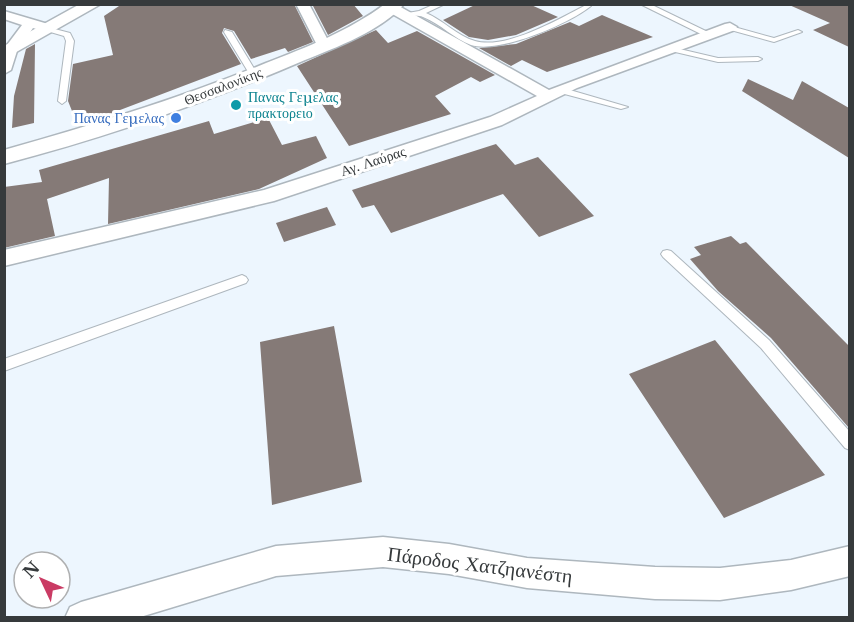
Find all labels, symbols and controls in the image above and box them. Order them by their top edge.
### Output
street label: Θεσσαλονίκης [181,63,265,109]
place label: Πανας Γεμελας πρακτορειο [248,88,339,122]
marker: Πανας Γεμελας πρακτορειο [229,98,243,112]
place label: Πανας Γεμελας [74,109,164,127]
marker: Πανας Γεμελας [169,111,183,125]
street label: Αγ. Λαύρας [338,142,408,180]
street label: Πάροδος Χατζηανέστη [386,542,574,588]
north arrow [12,550,72,610]
text: N [19,557,44,582]

